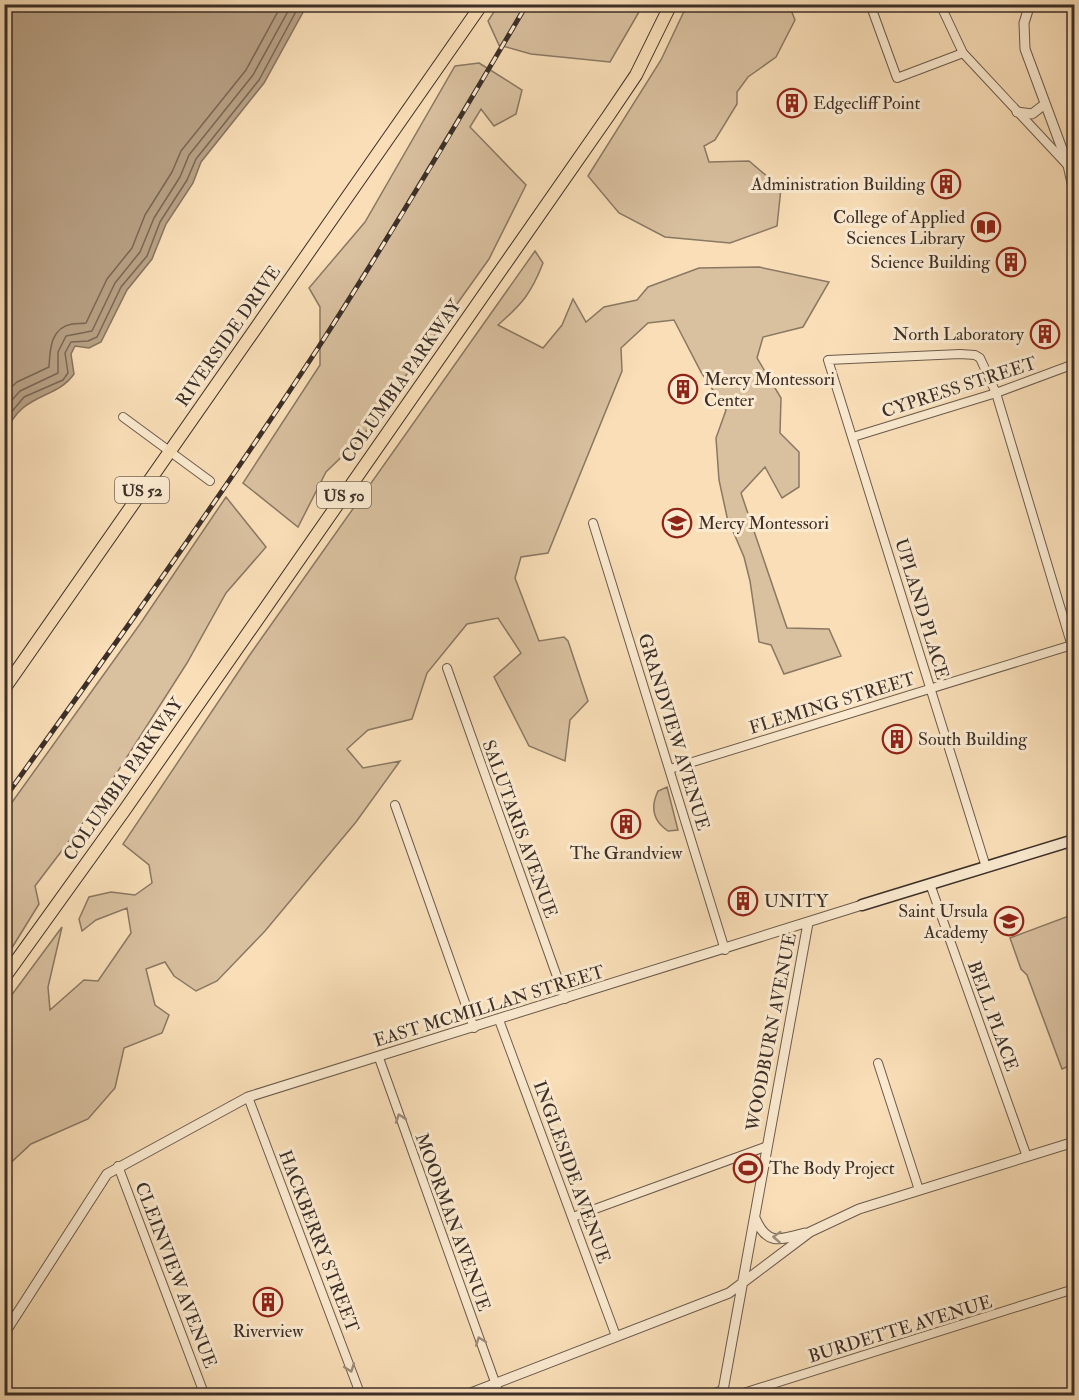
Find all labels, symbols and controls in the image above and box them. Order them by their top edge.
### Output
building icon: Edgecliff Point [776,87,808,119]
place label: Edgecliff Point [813,92,921,115]
building icon: Administration Building [930,168,962,200]
place label: Administration Building [750,173,926,196]
place label: College of Applied Sciences Library [833,206,966,250]
library icon: College of Applied Sciences Library [970,211,1002,243]
building icon: Science Building [995,246,1027,278]
place label: Science Building [870,251,991,274]
street label: RIVERSIDE DRIVE [171,261,286,411]
street label: COLUMBIA PARKWAY [336,295,467,468]
building icon: North Laboratory [1029,318,1061,350]
place label: North Laboratory [893,323,1025,346]
street label: CYPRESS STREET [879,351,1040,423]
place label: Mercy Montessori Center [704,368,835,412]
building icon: Mercy Montessori Center [667,373,699,405]
road number: US 52 [115,477,169,503]
road number: US 50 [317,482,371,508]
school or university icon: Mercy Montessori [661,507,693,539]
place label: Mercy Montessori [698,512,829,535]
street label: UPLAND PLACE [889,536,954,682]
street label: GRANDVIEW AVENUE [633,631,714,833]
street label: FLEMING STREET [746,667,919,740]
street label: COLUMBIA PARKWAY [58,693,189,866]
building icon: South Building [881,723,913,755]
place label: South Building [918,728,1028,751]
street label: SALUTARIS AVENUE [477,737,562,921]
building icon: The Grandview [610,808,642,840]
place label: The Grandview [570,842,683,865]
building icon: UNITY [727,885,759,917]
place label: UNITY [764,890,829,913]
place label: Saint Ursula Academy [898,900,989,944]
school or university icon: Saint Ursula Academy [993,905,1025,937]
street label: WOODBURN AVENUE [741,931,802,1134]
street label: BELL PLACE [962,958,1023,1075]
street label: EAST MCMILLAN STREET [371,960,608,1053]
street label: INGLESIDE AVENUE [528,1078,615,1267]
one-way arrow [394,1113,407,1124]
street label: MOORMAN AVENUE [410,1130,496,1315]
street label: HACKBERRY STREET [273,1147,364,1336]
sports icon: The Body Project [732,1152,764,1184]
place label: The Body Project [769,1157,895,1180]
street label: CLEINVIEW AVENUE [129,1179,222,1372]
one-way arrow [772,1231,782,1244]
building icon: Riverview [252,1286,284,1318]
street label: BURDETTE AVENUE [805,1291,995,1368]
place label: Riverview [233,1320,304,1343]
one-way arrow [475,1336,488,1346]
one-way arrow [343,1362,356,1373]

